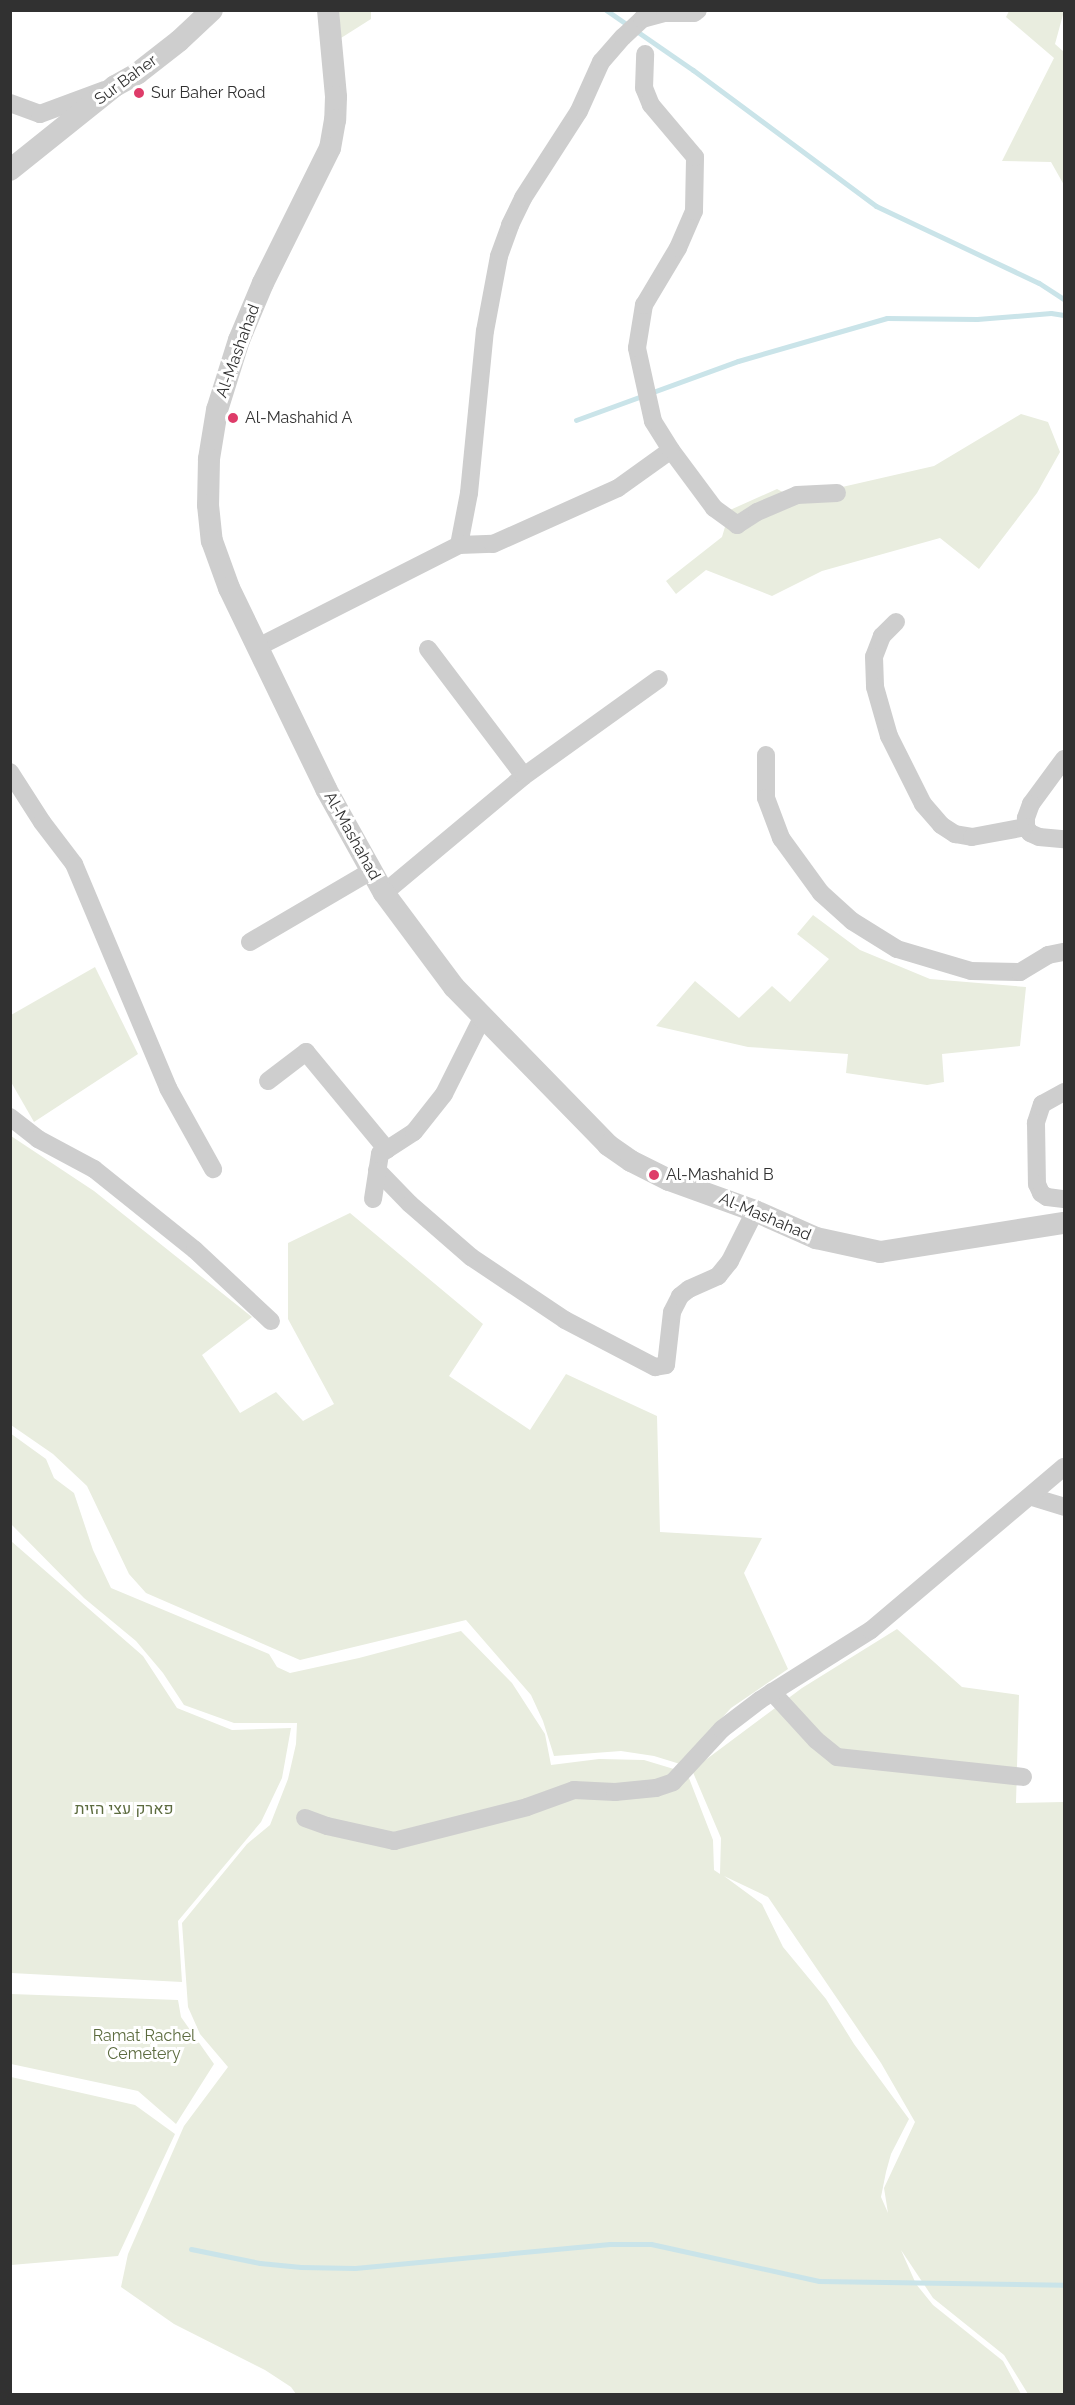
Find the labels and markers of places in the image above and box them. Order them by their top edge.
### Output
place label: Sur Baher Road [151,83,266,103]
marker: Sur Baher Road [132,86,146,100]
place label: Al-Mashahid A [245,408,353,428]
marker: Al-Mashahid A [226,411,240,425]
place label: Al-Mashahid B [666,1165,774,1185]
marker: Al-Mashahid B [647,1168,661,1182]

